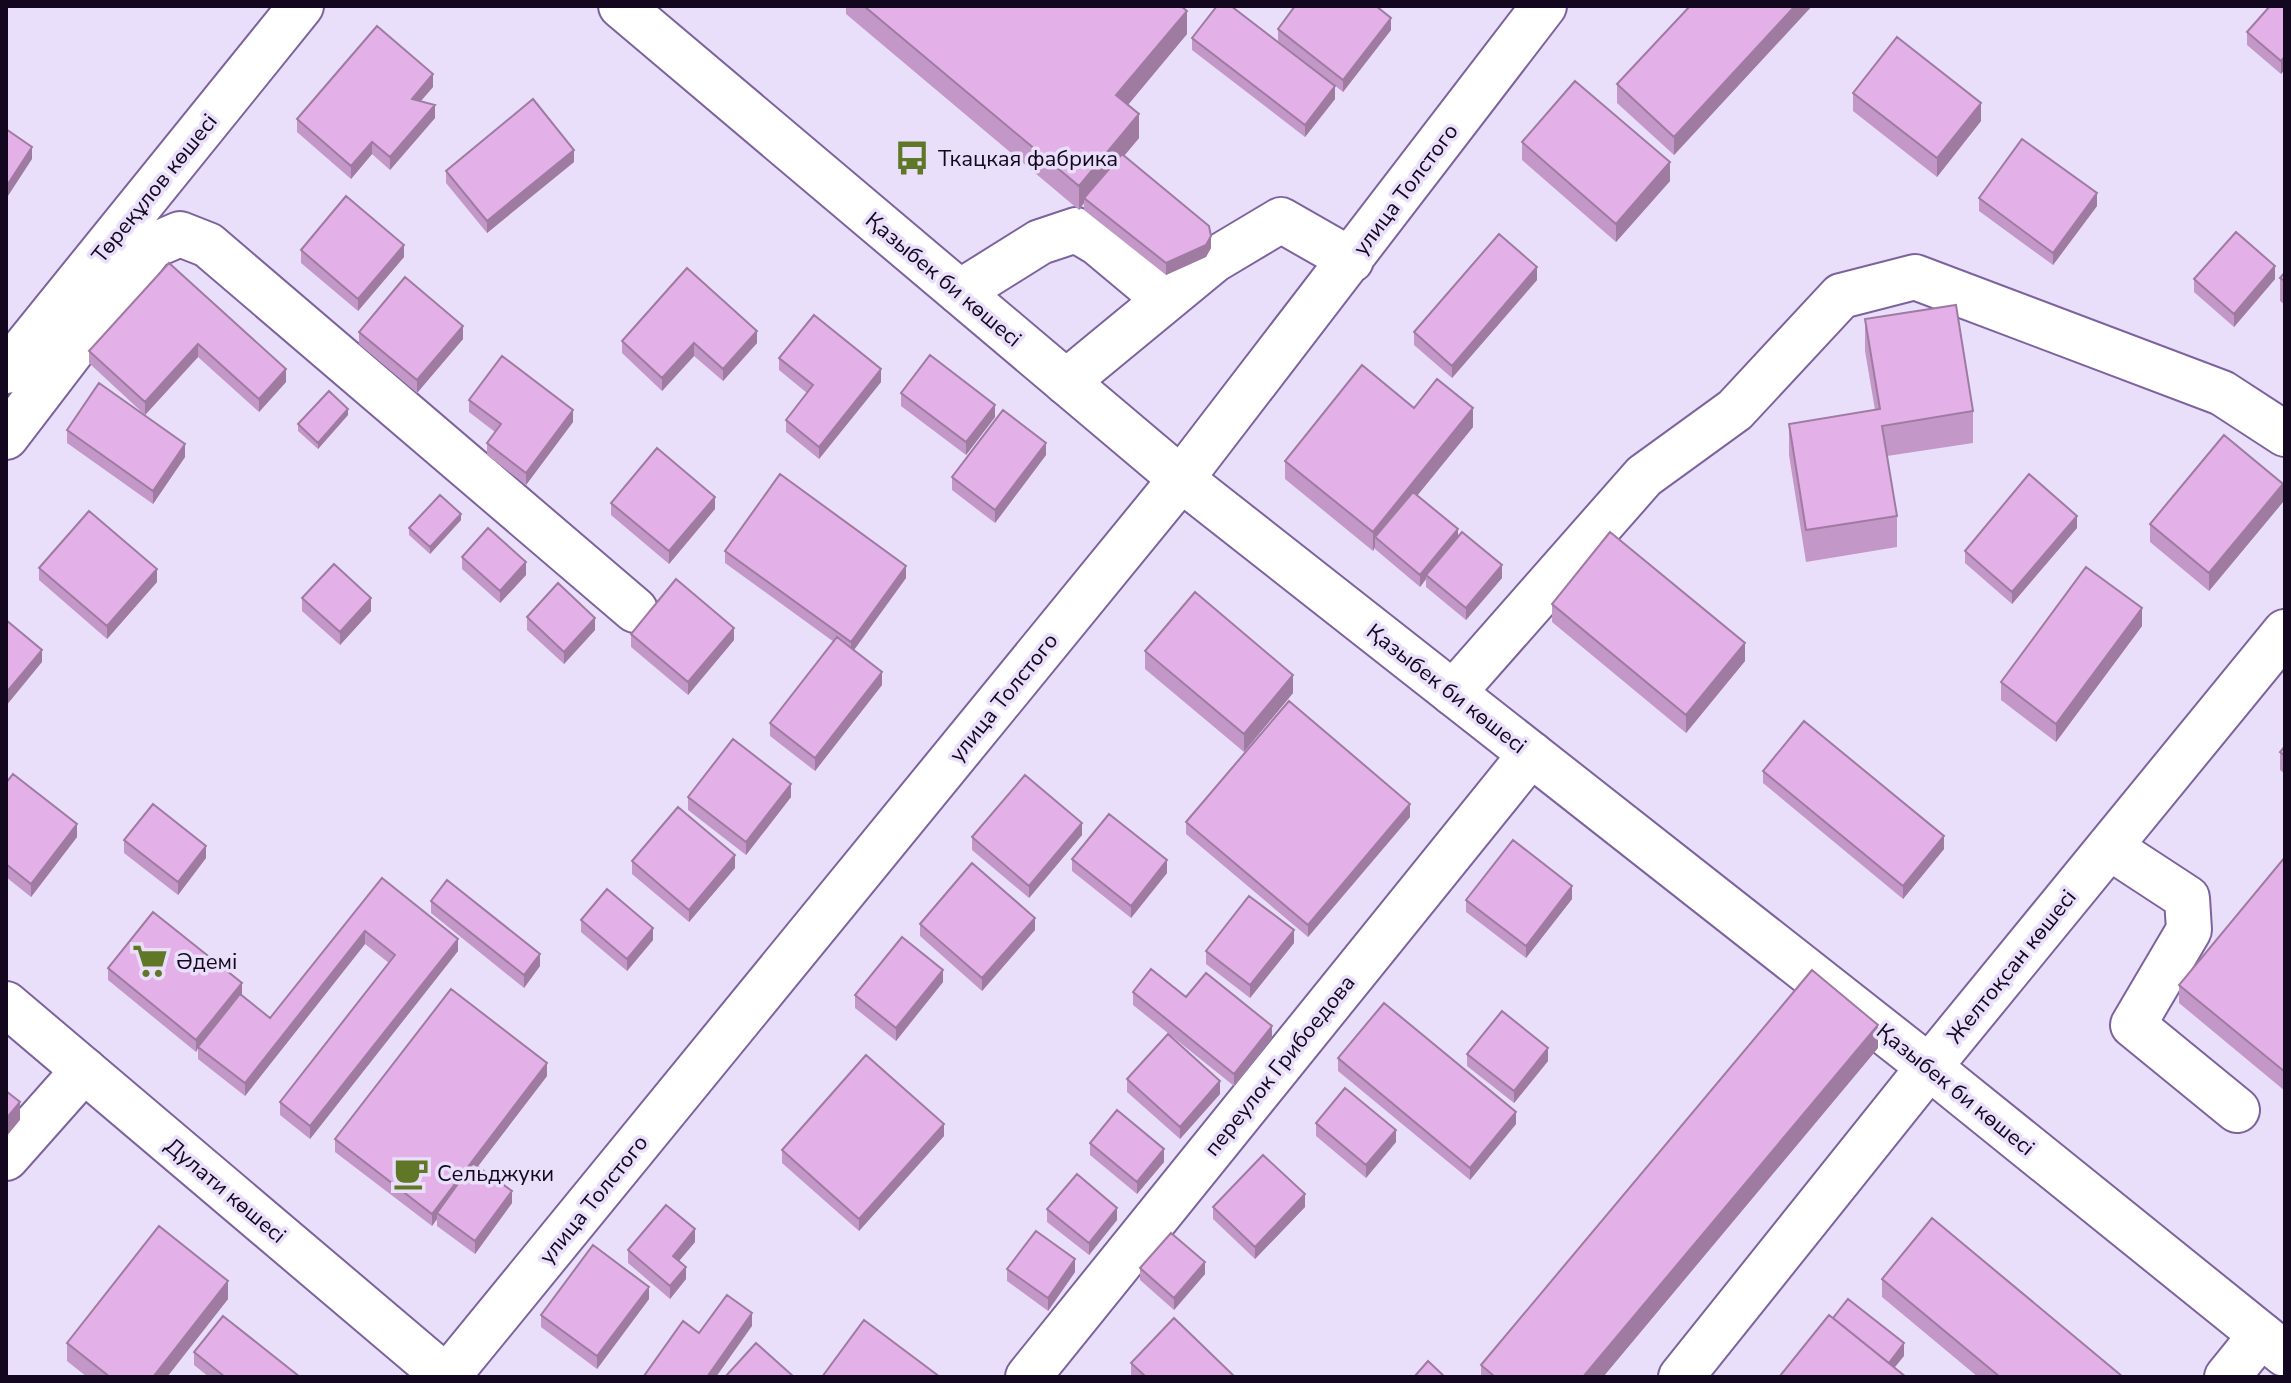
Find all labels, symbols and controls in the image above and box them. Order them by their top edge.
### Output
street label: Төреқұлов көшесі [85,108,224,270]
street label: улица Толстого [1346,117,1465,262]
bus stop icon: Ткацкая фабрика [893,139,931,177]
place label: Ткацкая фабрика [938,144,1118,174]
street label: Қазыбек би көшесі [859,205,1028,354]
street label: Қазыбек би көшесі [1360,617,1533,761]
street label: улица Толстого [942,627,1065,768]
street label: Желтоқсан көшесі [1940,883,2083,1050]
supermarket icon: Әдемі [131,942,169,980]
place label: Әдемі [176,947,237,977]
street label: переулок Грибоедова [1197,969,1362,1163]
street label: Қазыбек би көшесі [1870,1017,2041,1163]
street label: улица Толстого [532,1129,655,1270]
street label: Дулати көшесі [158,1131,292,1250]
cafe icon: Сельджуки [392,1154,430,1192]
place label: Сельджуки [437,1159,554,1189]

